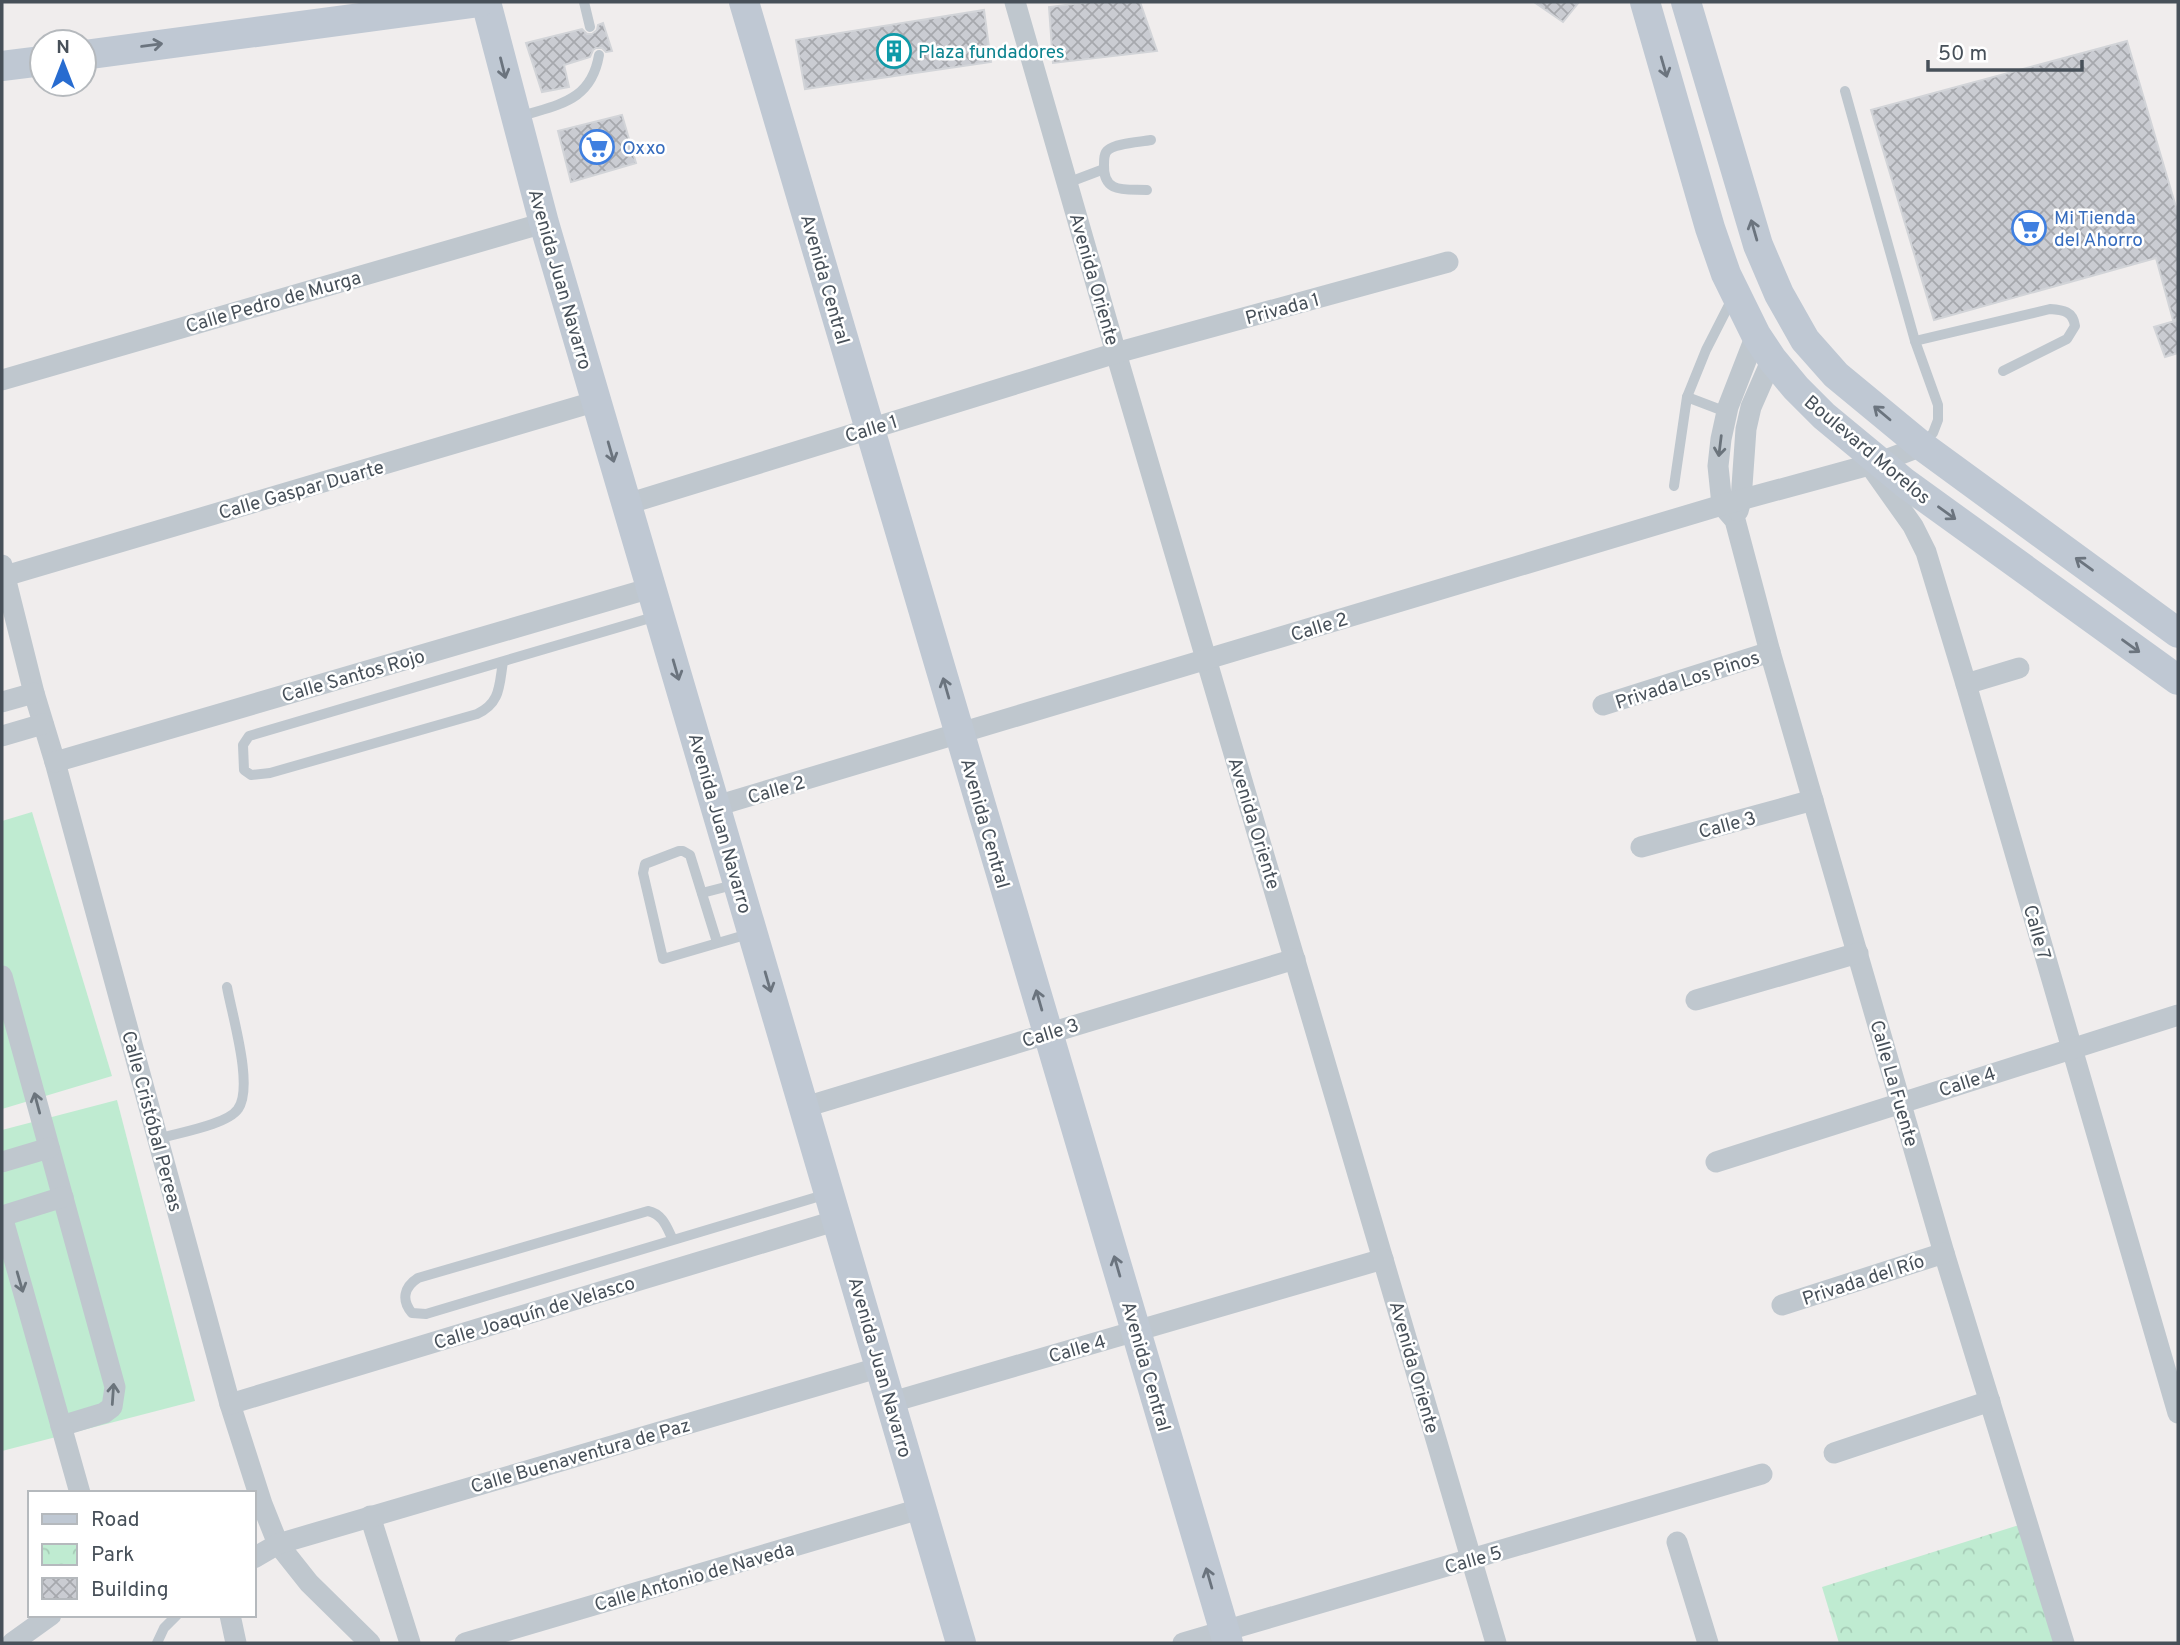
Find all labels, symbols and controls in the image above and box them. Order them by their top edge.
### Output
north arrow [28,28,98,98]
scale bar [1928,28,2082,72]
building icon: Plaza fundadores [875,32,913,70]
text: N [56,36,70,60]
one-way arrow [140,39,162,52]
place label: Plaza fundadores [918,41,1065,65]
text: 50 m [1938,41,1987,68]
one-way arrow [1658,56,1671,78]
one-way arrow [498,57,511,79]
supermarket icon: Oxxo [578,128,616,166]
place label: Oxxo [622,137,666,161]
street label: Avenida Juan Navarro [522,187,596,373]
place label: Mi Tienda del Ahorro [2054,207,2143,253]
supermarket icon: Mi Tienda del Ahorro [2010,209,2048,247]
street label: Avenida Oriente [1063,211,1123,349]
street label: Avenida Central [794,212,854,347]
one-way arrow [1747,220,1760,242]
street label: Calle Pedro de Murga [183,266,364,339]
street label: Privada 1 [1243,289,1322,331]
street label: Boulevard Morelos [1799,391,1935,510]
one-way arrow [1873,405,1891,421]
street label: Calle 1 [842,411,901,449]
one-way arrow [1714,434,1727,457]
one-way arrow [606,441,619,463]
street label: Calle Gaspar Duarte [216,456,387,526]
one-way arrow [1937,505,1956,520]
one-way arrow [2074,557,2093,572]
street label: Calle 2 [1288,608,1351,648]
one-way arrow [2121,639,2140,653]
street label: Calle Santos Rojo [279,645,428,709]
street label: Privada Los Pinos [1612,646,1763,716]
one-way arrow [670,659,683,681]
one-way arrow [939,678,952,700]
street label: Avenida Juan Navarro [682,731,756,917]
street label: Avenida Oriente [1222,755,1285,892]
street label: Avenida Central [954,756,1014,891]
street label: Calle 2 [745,771,808,811]
street label: Calle 3 [1696,807,1759,845]
street label: Calle 7 [2017,902,2055,963]
one-way arrow [762,971,775,993]
one-way arrow [1031,990,1044,1012]
street label: Calle 3 [1019,1014,1082,1054]
street label: Calle La Fuente [1864,1017,1923,1150]
street label: Calle Cristóbal Pereas [115,1028,187,1215]
street label: Calle 4 [1936,1062,1999,1103]
one-way arrow [30,1093,43,1115]
street label: Privada del Río [1799,1250,1928,1312]
one-way arrow [1109,1255,1122,1277]
one-way arrow [15,1271,28,1293]
street label: Calle Joaquín de Velasco [431,1272,638,1356]
street label: Avenida Juan Navarro [842,1275,916,1461]
street label: Avenida Central [1115,1299,1175,1434]
street label: Avenida Oriente [1383,1299,1443,1437]
street label: Calle 4 [1046,1330,1109,1370]
one-way arrow [107,1383,120,1406]
street label: Calle Buenaventura de Paz [468,1414,693,1500]
legend [28,1491,256,1617]
text: Road [91,1507,140,1534]
street label: Calle Antonio de Naveda [592,1538,797,1618]
street label: Calle 5 [1442,1541,1505,1581]
text: Park [91,1542,134,1569]
one-way arrow [1202,1567,1215,1590]
text: Building [91,1577,169,1604]

